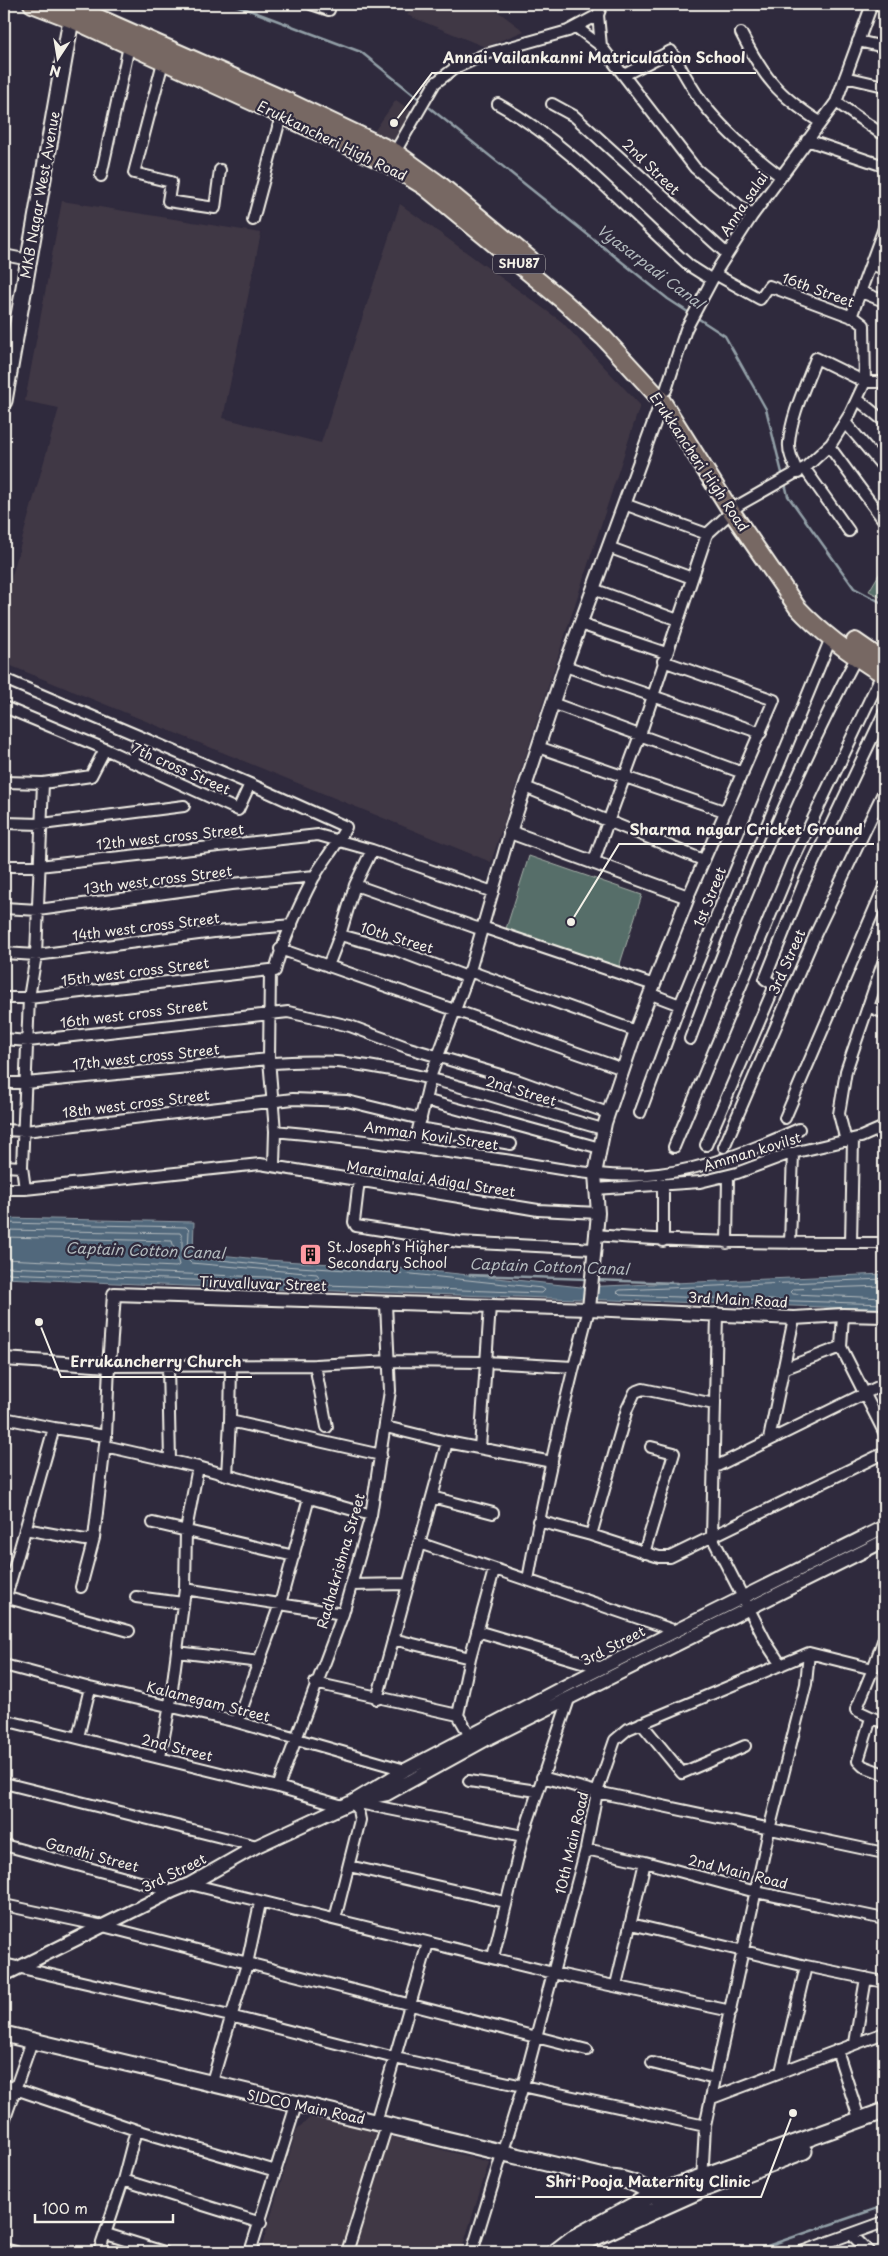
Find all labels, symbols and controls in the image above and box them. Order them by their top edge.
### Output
north arrow [32,32,82,82]
callout: Annai Vailankanni Matriculation School [432,43,756,73]
text: Annai Vailankanni Matriculation School [442,45,745,68]
text: N [48,60,63,83]
street label: Erukkancheri High Road [254,95,411,186]
street label: MKB Nagar West Avenue [14,110,65,280]
street label: 2nd Street [618,134,685,200]
street label: Anna salai [714,167,773,240]
water label: Vyasarpadi Canal [593,218,711,315]
road number: SHU87 [493,254,545,274]
street label: 16th Street [779,267,858,312]
street label: Erukkancheri High Road [645,388,754,536]
street label: 7th cross Street [129,738,234,800]
callout: Sharma nagar Cricket Ground [619,814,874,844]
text: Sharma nagar Cricket Ground [629,817,863,840]
street label: 12th west cross Street [95,818,245,855]
street label: 13th west cross Street [83,860,234,899]
street label: 1st Street [688,863,731,930]
street label: 14th west cross Street [71,907,221,946]
street label: 10th Street [358,916,436,959]
street label: 3rd Street [763,925,810,998]
street label: 15th west cross Street [60,952,210,991]
street label: 16th west cross Street [59,994,209,1033]
street label: 17th west cross Street [72,1038,221,1075]
street label: 2nd Street [483,1070,559,1111]
street label: 18th west cross Street [61,1084,211,1123]
street label: Amman Kovil Street [363,1116,500,1155]
street label: Amman kovilst [700,1127,804,1176]
street label: Maraimalai Adigal Street [345,1155,517,1202]
water label: Captain Cotton Canal [65,1235,228,1264]
place label: St.Joseph's Higher Secondary School [327,1236,450,1273]
building icon: St.Joseph's Higher Secondary School [299,1243,323,1267]
water label: Captain Cotton Canal [469,1251,632,1280]
street label: Tiruvalluvar Street [199,1271,327,1296]
street label: 3rd Main Road [687,1286,789,1313]
callout: Errukancherry Church [61,1347,252,1377]
text: Errukancherry Church [71,1349,241,1372]
street label: Radhakrishna Street [311,1490,370,1631]
street label: 3rd Street [577,1620,649,1671]
street label: Kalamegam Street [144,1676,272,1727]
street label: 2nd Street [139,1729,215,1767]
street label: 10th Main Road [549,1789,594,1896]
street label: Gandhi Street [43,1832,141,1877]
street label: 3rd Street [138,1848,210,1897]
street label: 2nd Main Road [686,1849,790,1894]
street label: SIDCO Main Road [245,2084,367,2129]
callout: Shri Pooja Maternity Clinic [535,2167,761,2197]
text: Shri Pooja Maternity Clinic [545,2169,751,2192]
scale bar [35,2191,172,2223]
text: 100 m [42,2196,88,2219]

